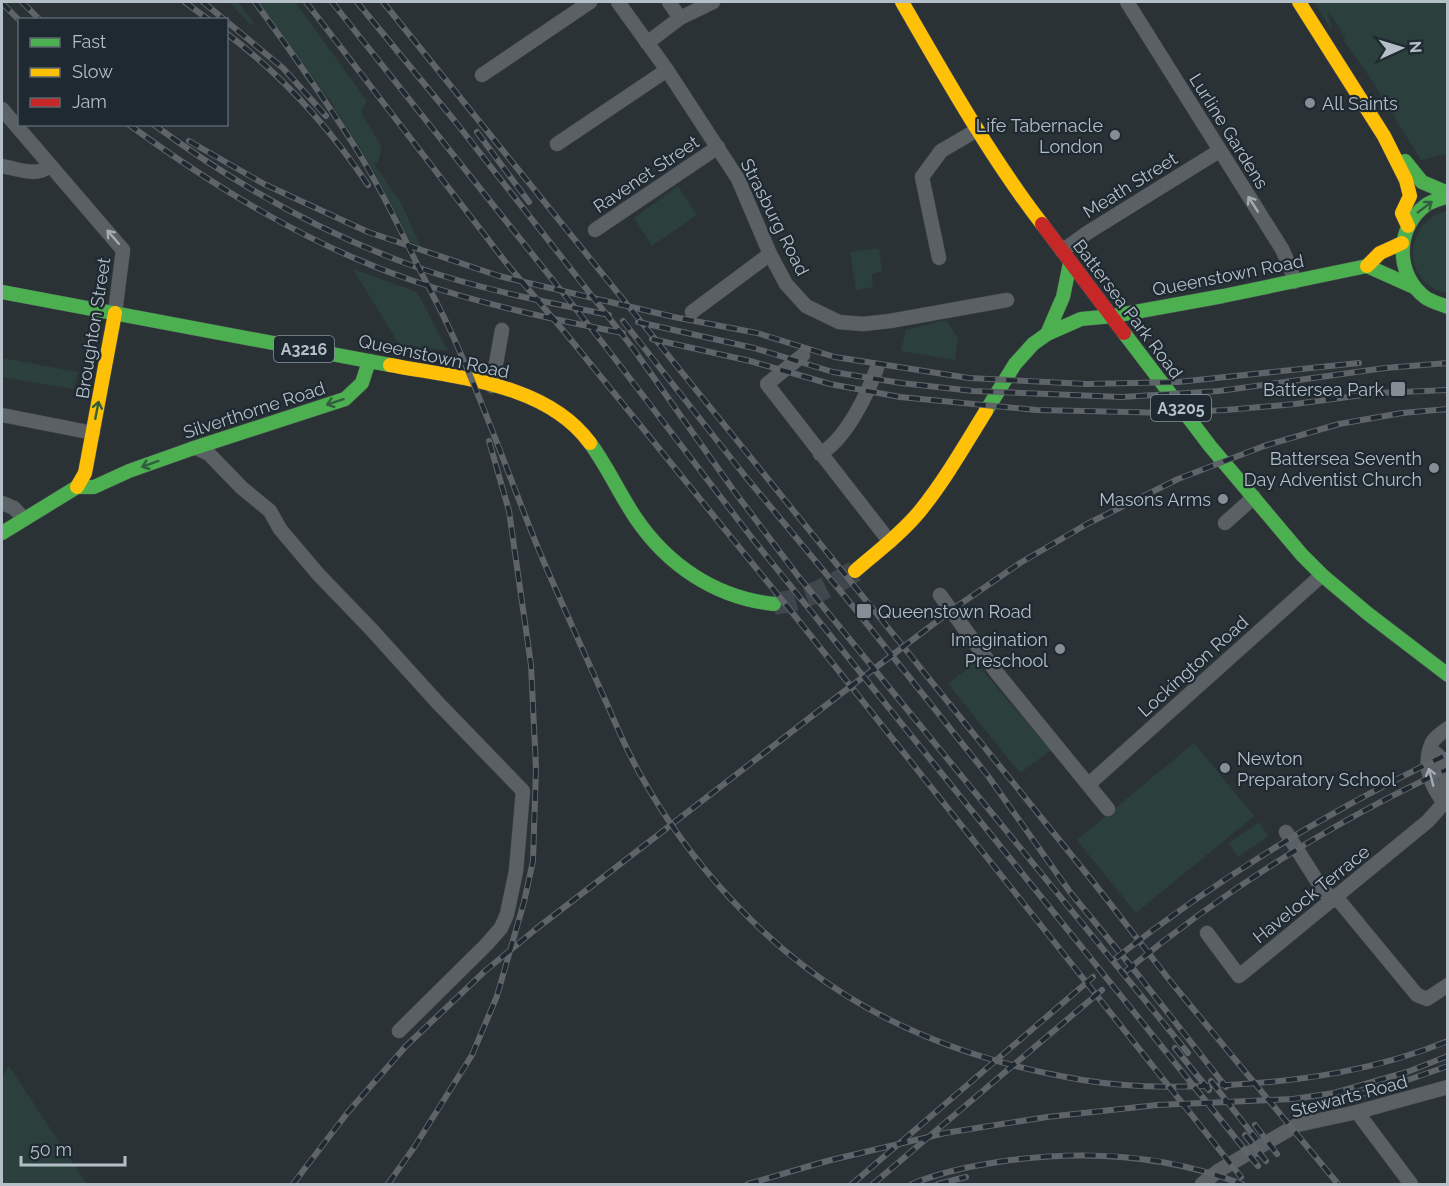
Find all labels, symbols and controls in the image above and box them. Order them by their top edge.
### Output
legend [18,18,228,126]
north arrow [1371,18,1431,78]
text: Fast [72,31,106,52]
text: N [1406,40,1425,54]
text: Slow [72,61,113,82]
street label: Lurline Gardens [1185,70,1273,193]
text: Jam [72,91,107,112]
place label: All Saints [1322,93,1398,114]
marker: All Saints [1303,96,1317,110]
place label: Life Tabernacle London [976,115,1103,157]
marker: Life Tabernacle London [1108,128,1122,142]
street label: Ravenet Street [589,131,703,217]
street label: Meath Street [1079,148,1181,222]
street label: Strasburg Road [737,155,813,279]
one-way arrow [1247,196,1259,213]
one-way arrow [1416,201,1432,214]
one-way arrow [107,230,121,246]
street label: Battersea Park Road [1069,235,1187,383]
street label: Queenstown Road [1151,250,1305,300]
street label: Broughton Street [71,256,115,400]
street label: Queenstown Road [357,330,511,382]
road number: A3216 [274,336,334,362]
street label: Silverthorne Road [180,377,328,443]
place label: Battersea Park [1263,379,1384,400]
marker: Battersea Park [1389,380,1407,398]
road number: A3205 [1151,395,1211,421]
one-way arrow [326,397,345,408]
one-way arrow [92,401,103,421]
place label: Battersea Seventh Day Adventist Church [1244,448,1422,490]
one-way arrow [141,459,160,470]
marker: Battersea Seventh Day Adventist Church [1427,461,1441,475]
place label: Masons Arms [1099,489,1211,510]
marker: Masons Arms [1216,492,1230,506]
place label: Queenstown Road [878,601,1032,622]
marker: Queenstown Road [855,602,873,620]
street label: Lockington Road [1134,611,1252,721]
place label: Imagination Preschool [951,629,1048,671]
marker: Imagination Preschool [1053,642,1067,656]
place label: Newton Preparatory School [1237,748,1396,790]
marker: Newton Preparatory School [1218,761,1232,775]
one-way arrow [1425,768,1436,787]
street label: Havelock Terrace [1248,840,1374,947]
street label: Stewarts Road [1288,1070,1410,1122]
scale bar [21,1129,124,1167]
text: 50 m [30,1139,72,1160]

